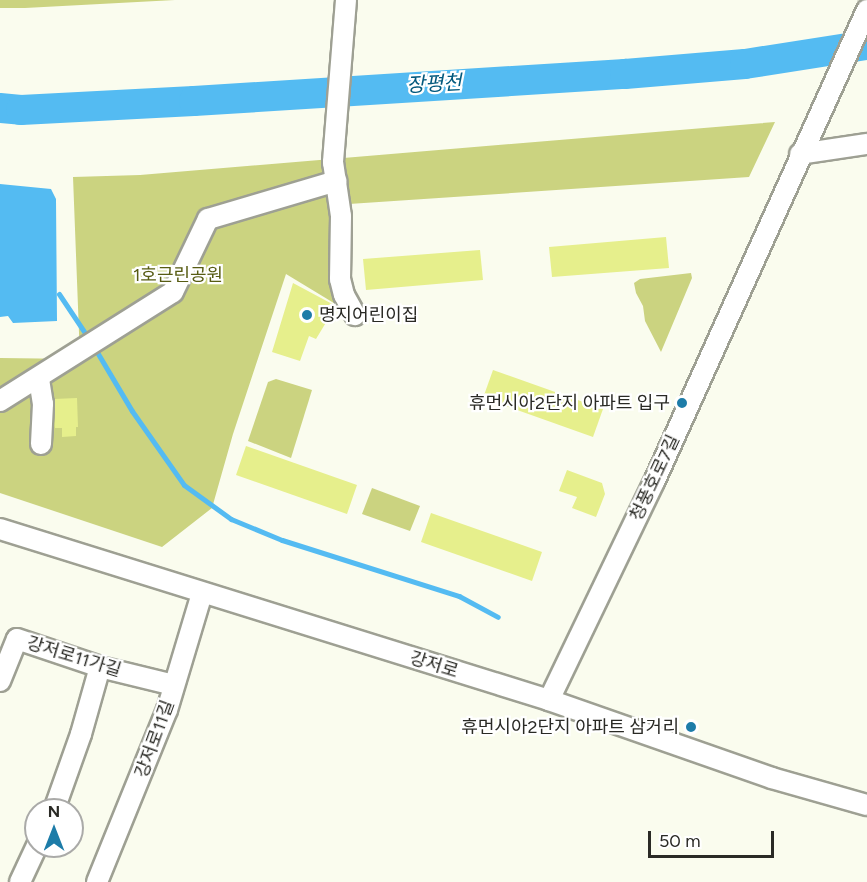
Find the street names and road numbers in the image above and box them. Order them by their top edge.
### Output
street label: 청풍호로7길 [626,432,684,524]
street label: 강저로11가길 [24,632,124,682]
street label: 강저로 [407,647,461,683]
street label: 강저로11길 [131,697,179,781]

